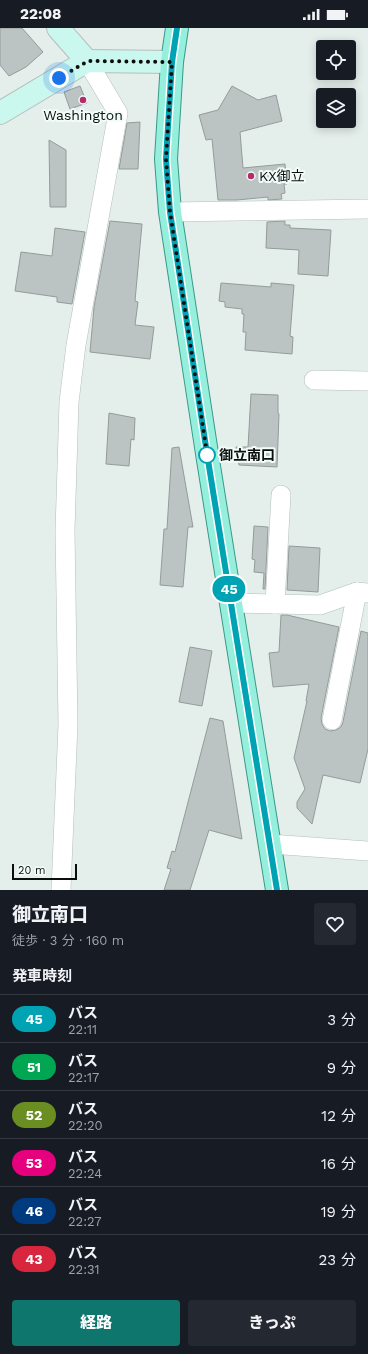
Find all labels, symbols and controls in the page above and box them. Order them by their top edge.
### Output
text: 22:08 [20,5,61,23]
map controls [316,40,356,128]
button: locate [316,40,356,80]
your location [49,68,69,88]
button: layers [316,88,356,128]
marker: Washington [78,95,88,105]
place label: Washington [43,107,123,123]
place label: KX御立 [259,168,305,184]
marker: KX御立 [246,171,256,181]
marker: 御立南口 [198,446,216,464]
place label: 御立南口 [219,447,275,463]
line badge: 45 [211,576,247,602]
text: 45 [220,581,238,597]
scale bar [12,862,77,881]
text: 20 m [18,864,46,877]
text: 御立南口 [12,903,88,926]
button: heart [314,903,356,945]
text: 徒歩 · 3 分 · 160 m [12,933,124,948]
text: 発車時刻 [12,967,72,985]
text: バス [68,1004,98,1022]
text: 45 [25,1011,43,1027]
text: 3 分 [327,1011,356,1029]
text: 22:11 [68,1022,97,1037]
text: バス [68,1052,98,1070]
text: 51 [27,1059,41,1075]
text: 9 分 [327,1059,356,1077]
text: 22:17 [68,1070,99,1085]
text: バス [68,1100,98,1118]
text: 52 [26,1107,42,1123]
text: 12 分 [321,1107,356,1125]
text: 22:20 [68,1118,103,1133]
text: バス [68,1148,98,1166]
text: 53 [26,1155,42,1171]
text: 16 分 [321,1155,356,1173]
text: 22:24 [68,1166,102,1181]
text: バス [68,1196,98,1214]
text: 46 [25,1203,43,1219]
text: 19 分 [321,1203,356,1221]
text: 22:27 [68,1214,102,1229]
text: バス [68,1244,98,1262]
text: 43 [25,1251,43,1267]
text: 23 分 [318,1251,356,1269]
text: 22:31 [68,1262,100,1277]
button: 経路 [12,1300,180,1346]
button: きっぷ [188,1300,356,1346]

